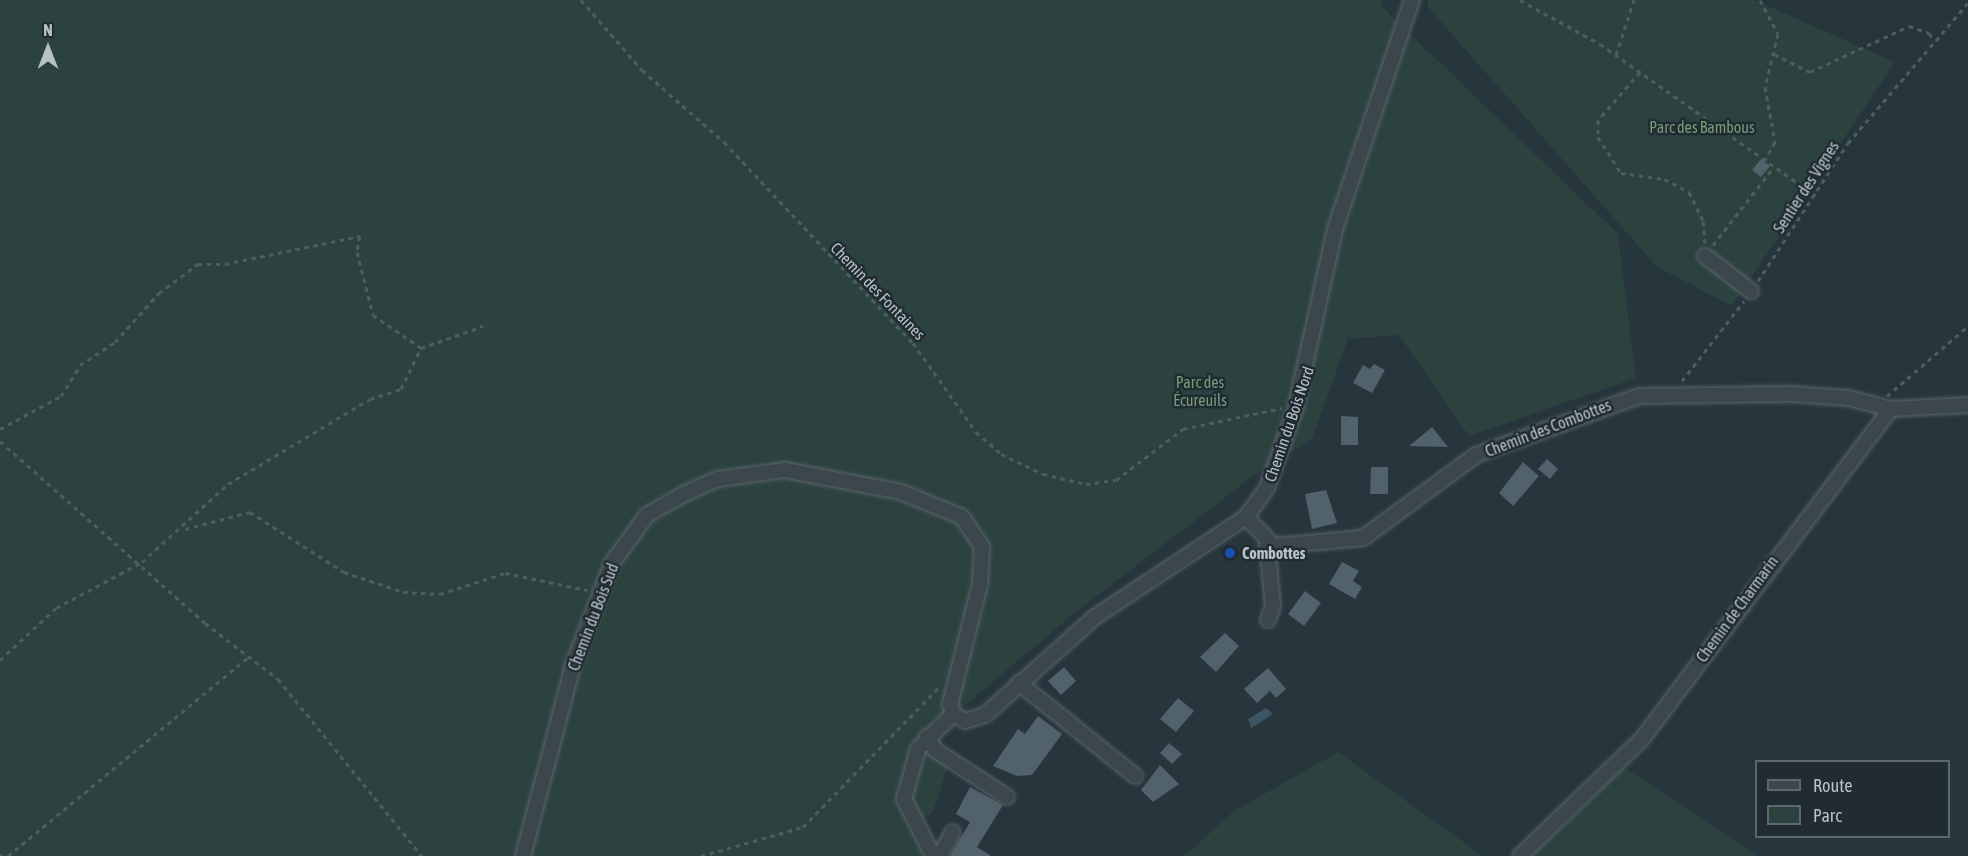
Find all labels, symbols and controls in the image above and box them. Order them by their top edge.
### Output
north arrow [18,18,78,78]
text: N [43,21,53,39]
park label: Parc des Bambous [1649,117,1755,137]
street label: Sentier des Vignes [1769,137,1843,237]
street label: Chemin des Fontaines [827,238,929,344]
street label: Chemin du Bois Nord [1260,364,1318,484]
park label: Parc des Écureuils [1173,372,1227,410]
street label: Chemin des Combottes [1482,395,1614,461]
place label: Combottes [1242,543,1305,563]
marker: Combottes [1223,546,1237,560]
street label: Chemin de Charmarin [1692,552,1782,666]
street label: Chemin du Bois Sud [564,561,622,673]
legend [1755,760,1950,838]
text: Route [1813,775,1852,796]
text: Parc [1813,805,1842,826]

